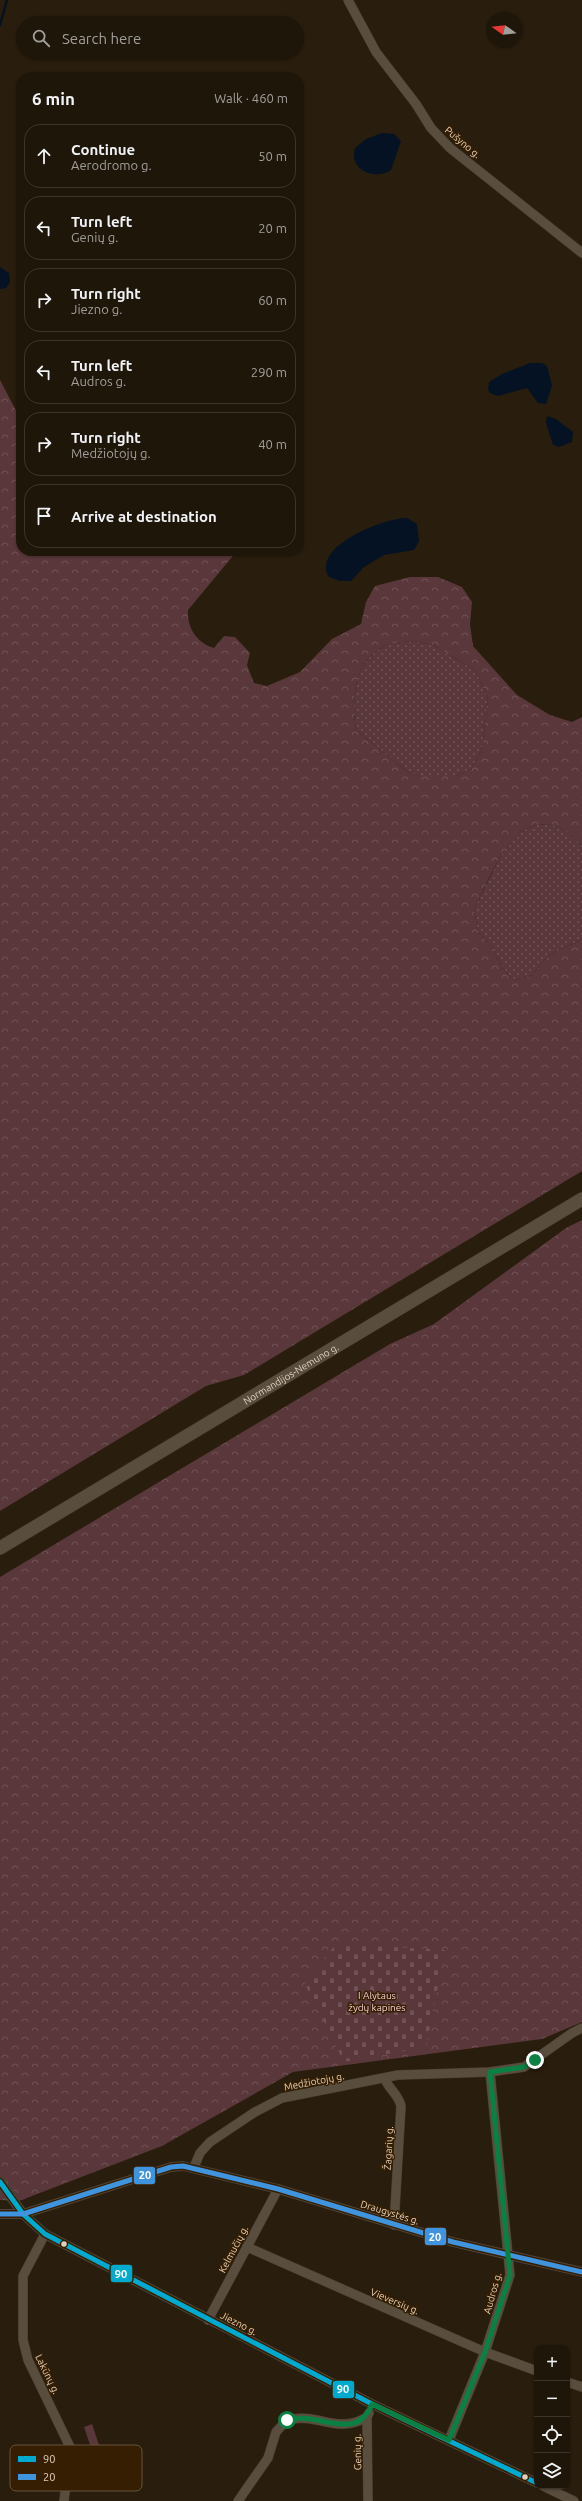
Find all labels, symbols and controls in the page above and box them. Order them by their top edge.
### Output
north arrow [486,12,522,48]
search box [16,16,304,60]
icon: search [30,27,52,49]
text: Search here [62,30,141,47]
text: 6 min [32,89,75,108]
text: Walk · 460 m [214,91,288,105]
street label: Pušyno g. [443,124,483,160]
text: Continue [71,141,135,158]
icon: ahead [33,145,55,167]
text: 50 m [258,149,287,163]
text: Aerodromo g. [71,158,152,172]
text: Turn left [71,213,132,230]
icon: left [33,217,55,239]
text: 20 m [258,221,287,235]
text: Genių g. [71,230,118,244]
text: Turn right [71,285,141,302]
icon: right [33,289,55,311]
text: 60 m [258,293,287,307]
text: Jiezno g. [71,302,122,316]
text: Turn left [71,357,132,374]
icon: left [33,361,55,383]
text: 290 m [251,365,287,379]
text: Audros g. [71,374,126,388]
text: Turn right [71,429,141,446]
icon: right [33,433,55,455]
text: 40 m [258,437,287,451]
text: Medžiotojų g. [71,446,151,460]
icon: arrive [33,505,55,527]
text: Arrive at destination [71,508,217,525]
street label: Normandijos-Nemuno g. [241,1341,341,1407]
park label: I Alytaus žydų kapinės [348,1990,406,2013]
route end [526,2051,544,2069]
street label: Medžiotojų g. [283,2070,345,2093]
street label: Žagarių g. [381,2126,395,2170]
line badge: 20 [133,2166,156,2185]
text: 20 [139,2169,151,2181]
street label: Draugystės g. [359,2198,421,2227]
street label: Kelmučių g. [216,2224,250,2275]
line badge: 20 [424,2227,447,2246]
text: 20 [429,2231,441,2243]
unlabelled marker [59,2239,69,2249]
line badge: 90 [110,2264,133,2283]
text: 90 [115,2268,127,2280]
street label: Audros g. [481,2271,504,2315]
street label: Vieversių g. [369,2286,421,2317]
street label: Jiezno g. [219,2310,259,2337]
map controls [534,2345,570,2489]
button: + [534,2345,570,2381]
street label: Lakūnų g. [33,2353,62,2396]
line badge: 90 [332,2380,355,2399]
button: − [534,2381,570,2417]
text: 90 [337,2383,349,2395]
route start [278,2411,296,2429]
button: locate [534,2417,570,2453]
street label: Genių g. [352,2434,363,2470]
legend [10,2445,142,2491]
text: 90 [43,2453,55,2465]
button: layers [534,2453,570,2489]
text: 20 [43,2471,55,2483]
unlabelled marker [520,2472,530,2482]

